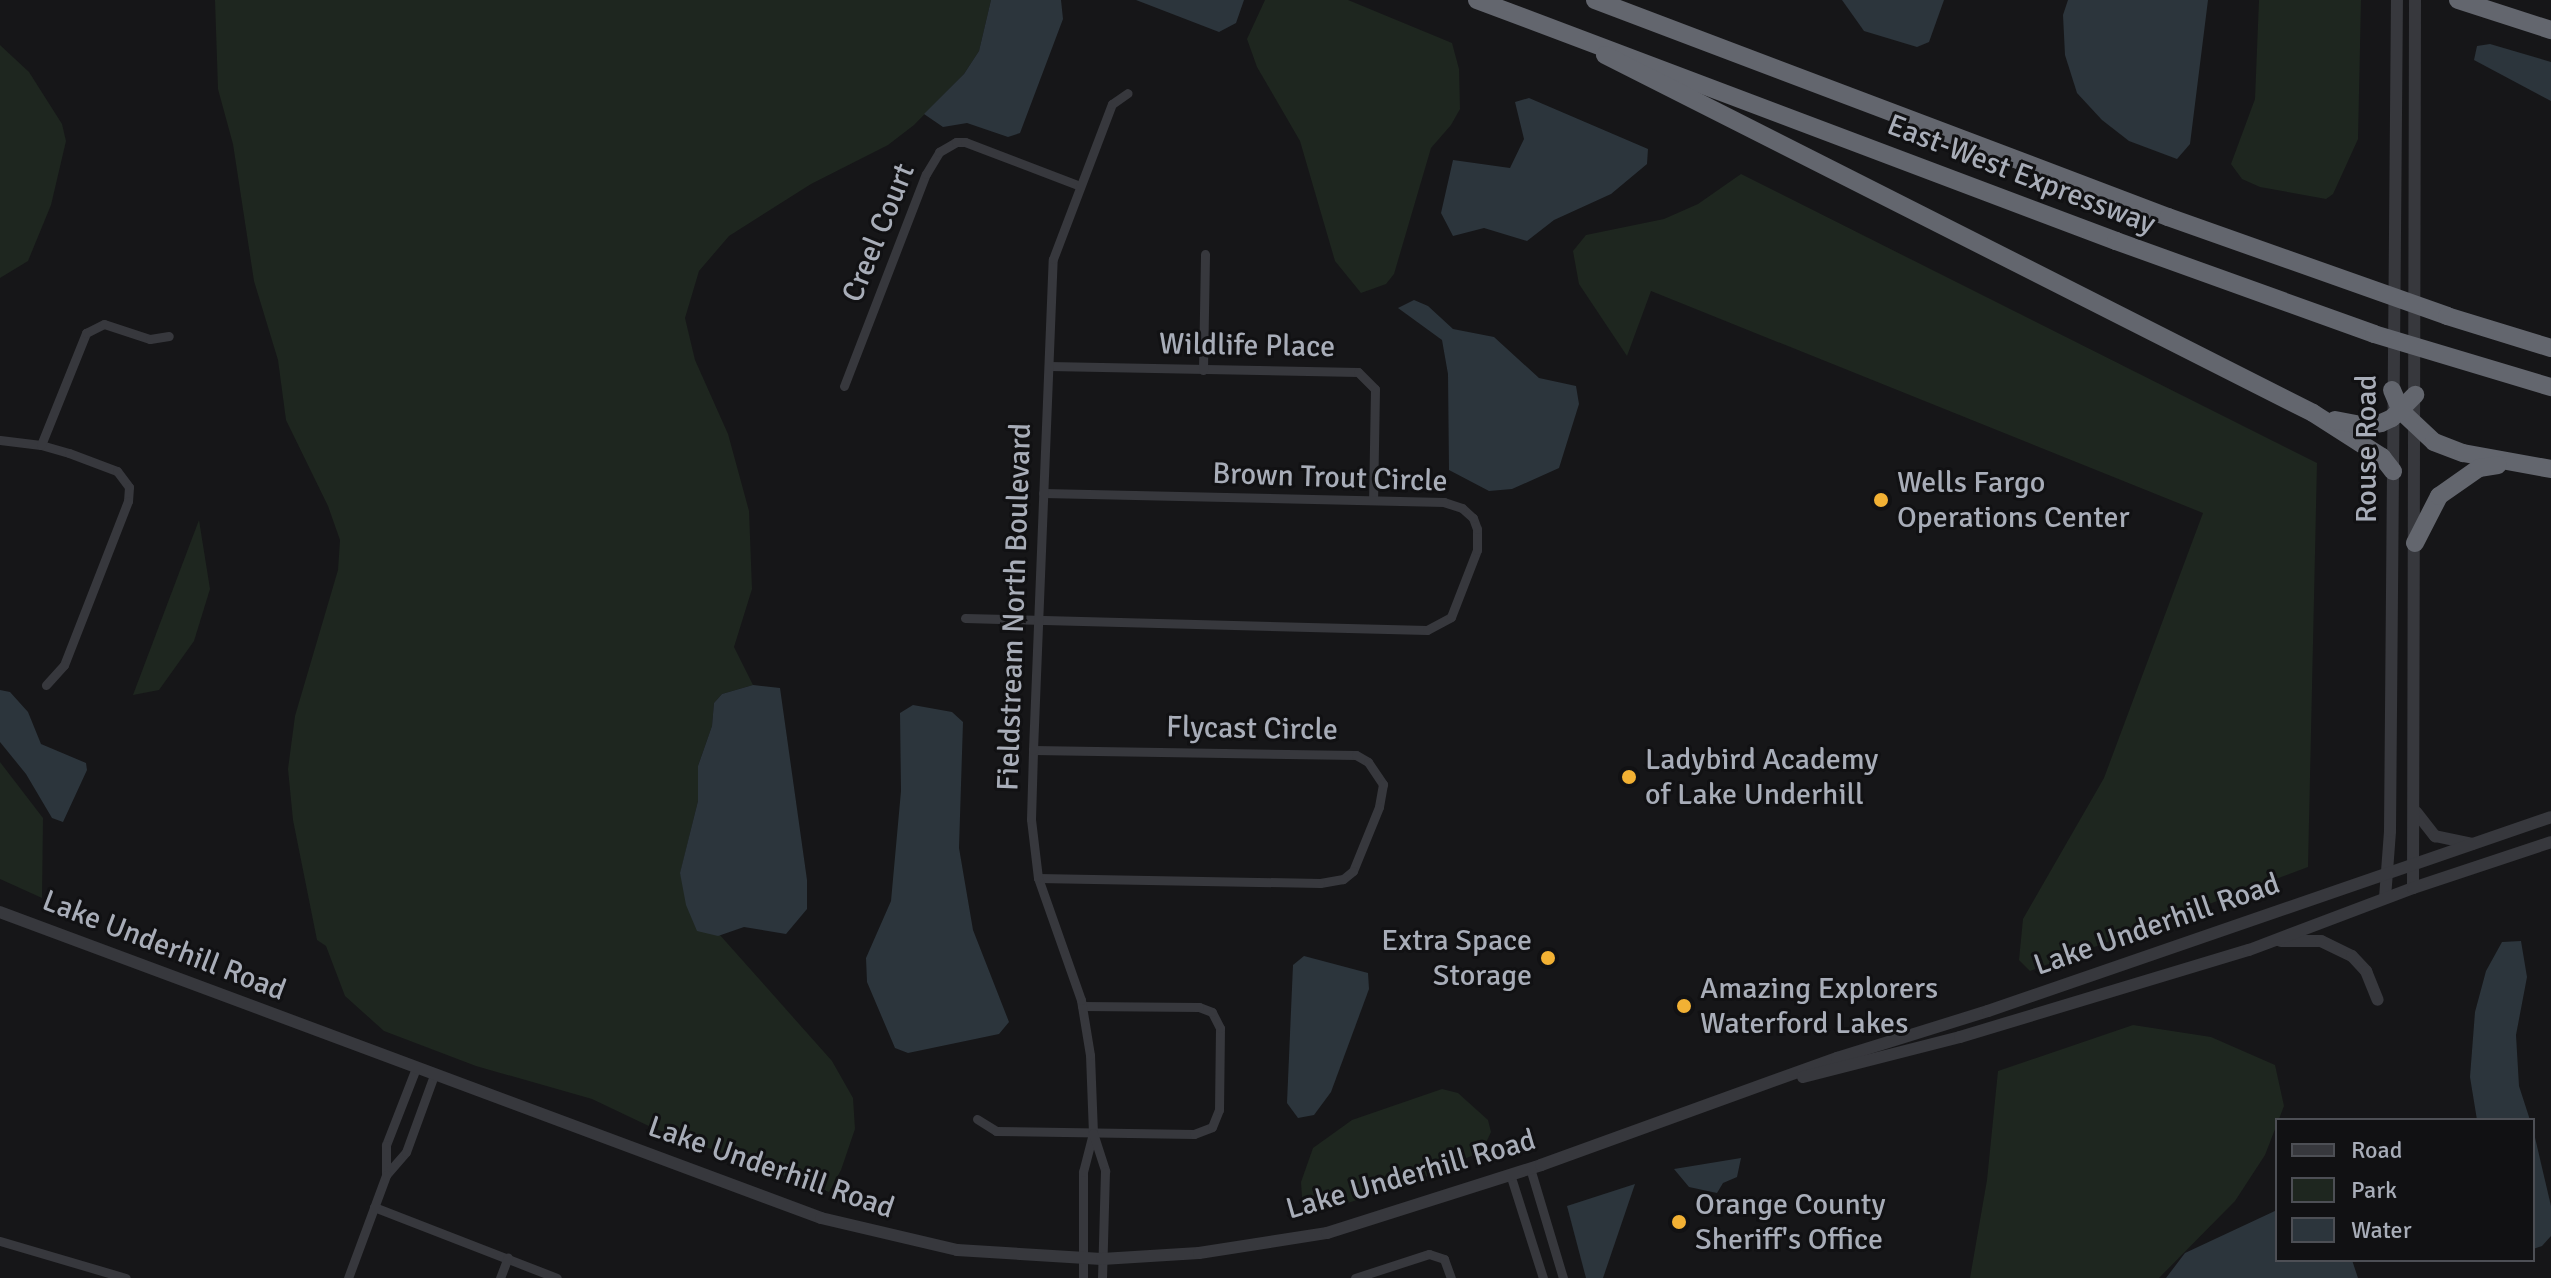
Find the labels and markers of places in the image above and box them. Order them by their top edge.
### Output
place label: Wells Fargo Operations Center [1897,465,2129,536]
marker: Wells Fargo Operations Center [1872,491,1890,509]
place label: Ladybird Academy of Lake Underhill [1645,742,1878,812]
marker: Ladybird Academy of Lake Underhill [1620,768,1638,786]
place label: Extra Space Storage [1381,923,1532,994]
marker: Extra Space Storage [1539,949,1557,967]
place label: Amazing Explorers Waterford Lakes [1700,971,1938,1042]
marker: Amazing Explorers Waterford Lakes [1675,997,1693,1015]
place label: Orange County Sheriff's Office [1695,1187,1886,1258]
marker: Orange County Sheriff's Office [1670,1213,1688,1231]

